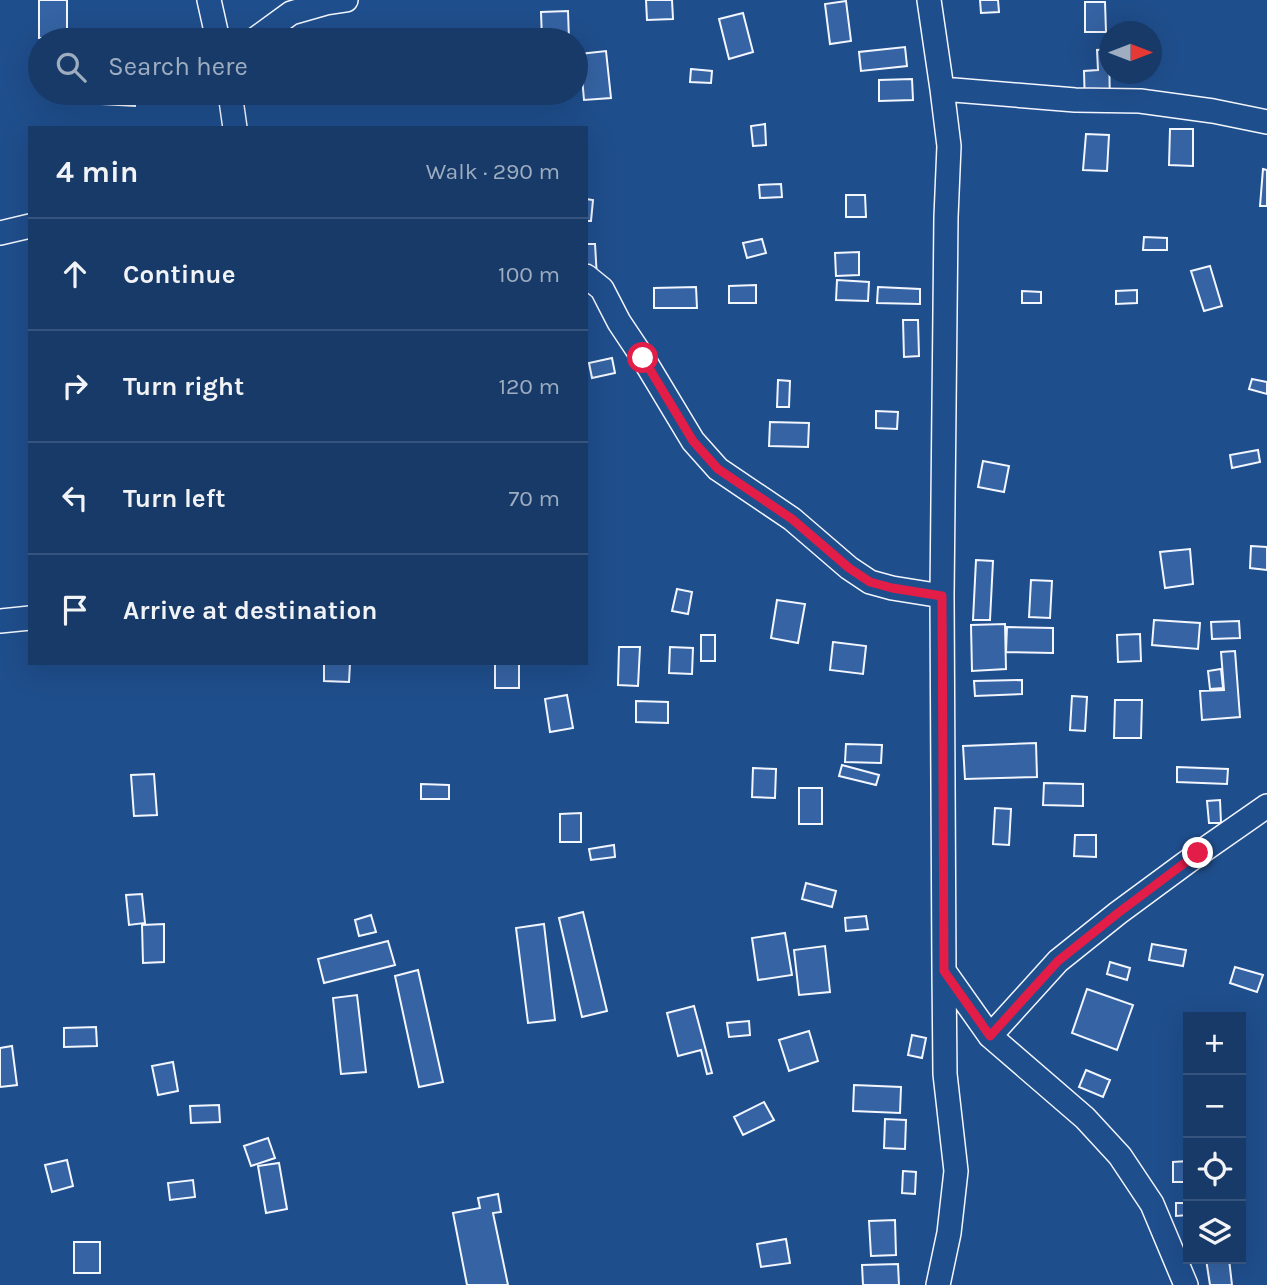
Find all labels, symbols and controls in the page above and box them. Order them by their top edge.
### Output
north arrow [1099,21,1162,84]
search box [28,28,588,105]
icon: search [52,48,90,86]
text: Search here [108,51,248,82]
text: 4 min [56,154,138,190]
text: Walk · 290 m [426,158,560,185]
icon: ahead [56,255,94,293]
text: Continue [123,259,235,290]
text: 100 m [498,261,560,288]
route start [627,342,658,373]
icon: right [56,367,94,405]
text: Turn right [123,371,244,402]
text: 120 m [498,373,560,400]
icon: left [56,479,94,517]
text: Turn left [123,483,225,514]
text: 70 m [509,485,560,512]
icon: arrive [56,591,94,629]
text: Arrive at destination [123,595,377,626]
route end [1182,837,1213,868]
map controls [1183,1012,1246,1264]
button: + [1183,1012,1246,1075]
button: − [1183,1075,1246,1138]
button: locate [1183,1138,1246,1201]
button: layers [1183,1201,1246,1264]

